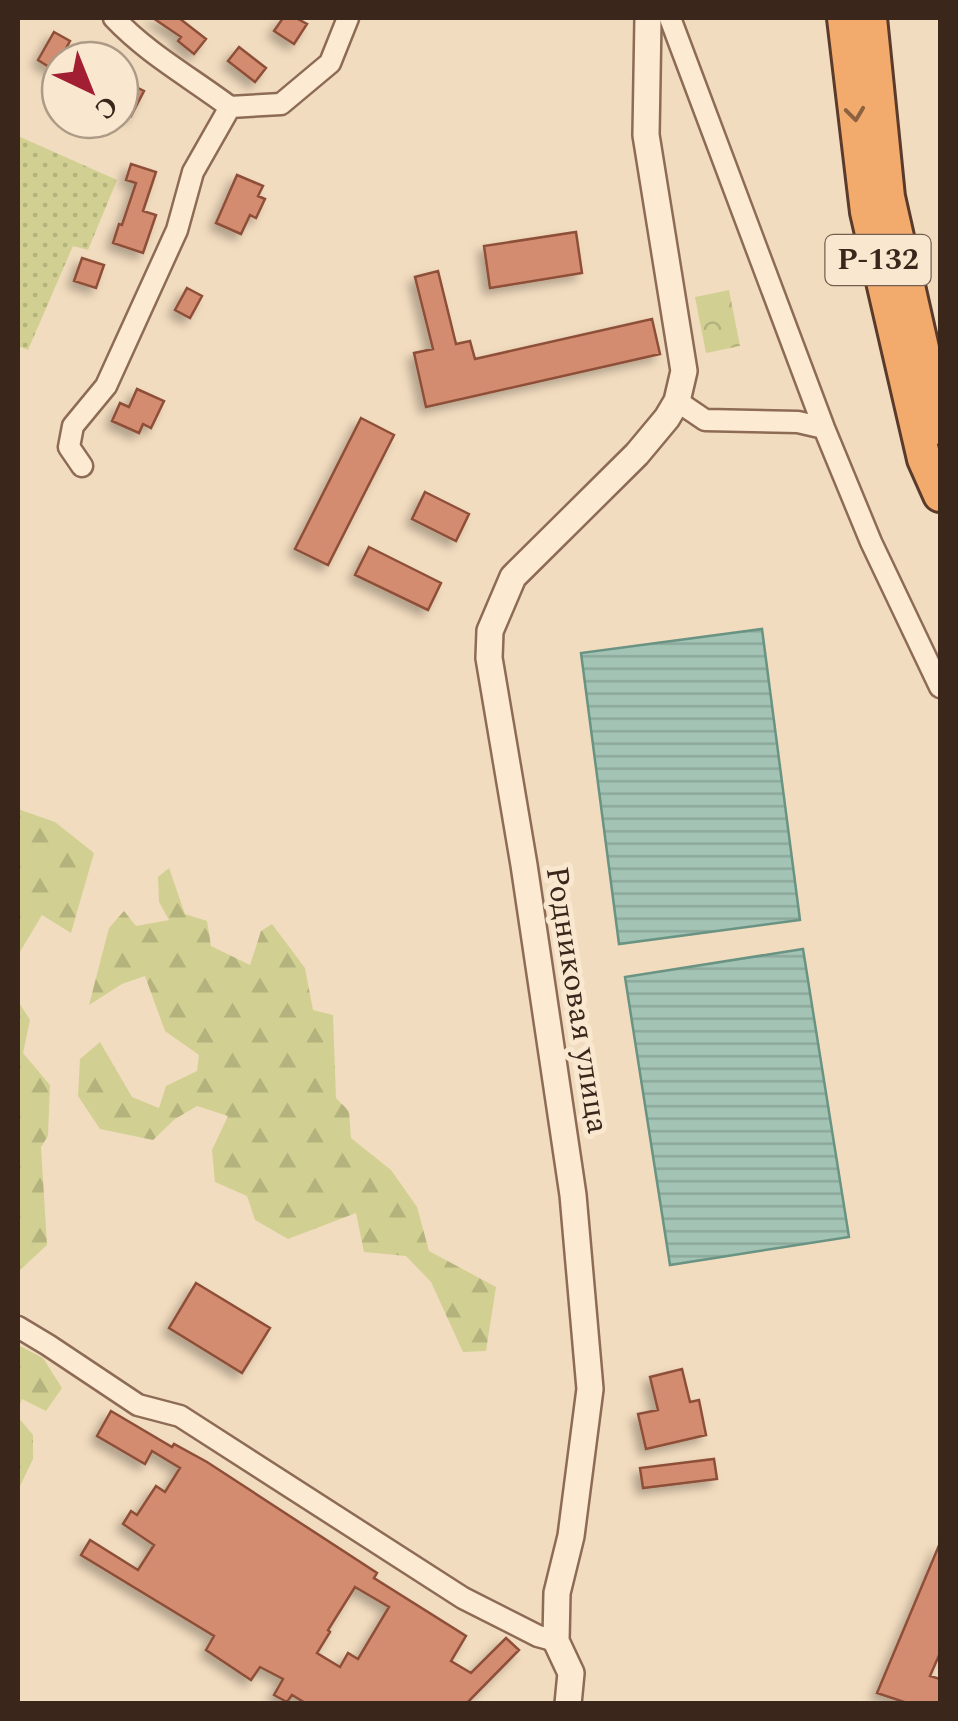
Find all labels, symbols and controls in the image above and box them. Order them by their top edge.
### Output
north arrow [40,40,140,140]
text: С [84,85,128,130]
one-way arrow [844,106,865,123]
road number: Р-132 [826,235,930,285]
street label: Родниковая улица [532,863,622,1138]

